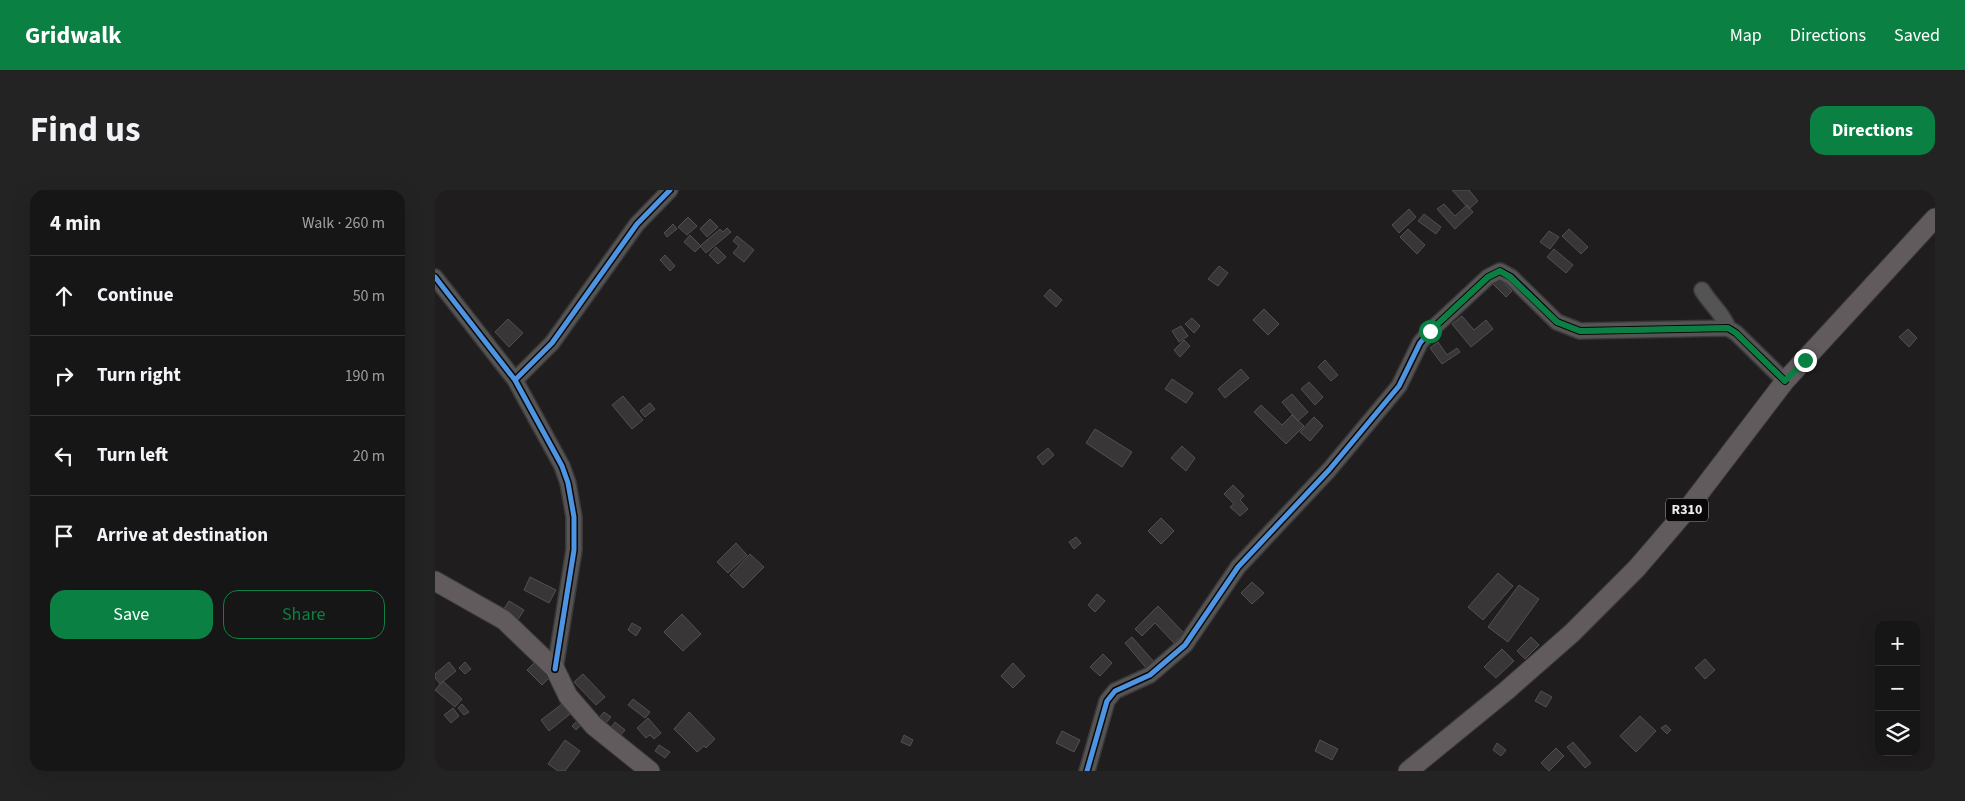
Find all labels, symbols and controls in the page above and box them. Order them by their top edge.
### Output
text: Gridwalk [25,18,121,53]
text: Map [1730,23,1762,48]
text: Directions [1790,23,1866,48]
text: Saved [1894,23,1940,48]
text: Find us [30,105,140,155]
button: Directions [1810,106,1935,155]
text: 4 min [50,208,101,238]
text: Walk · 260 m [302,212,385,234]
icon: ahead [50,282,78,310]
text: Continue [97,282,174,309]
text: 50 m [353,285,385,307]
route start [1419,320,1442,343]
route end [1794,349,1817,372]
icon: right [50,362,78,390]
text: Turn right [97,362,181,389]
text: 190 m [345,365,385,387]
icon: left [50,442,78,470]
text: Turn left [97,442,168,469]
text: 20 m [353,445,385,467]
road number: R310 [1666,498,1708,522]
icon: arrive [50,522,78,550]
text: Arrive at destination [97,522,268,549]
button: Save [50,590,213,639]
button: Share [223,590,385,639]
map controls [1875,621,1920,756]
button: + [1875,621,1920,666]
button: − [1875,666,1920,711]
button: layers [1875,711,1920,756]

